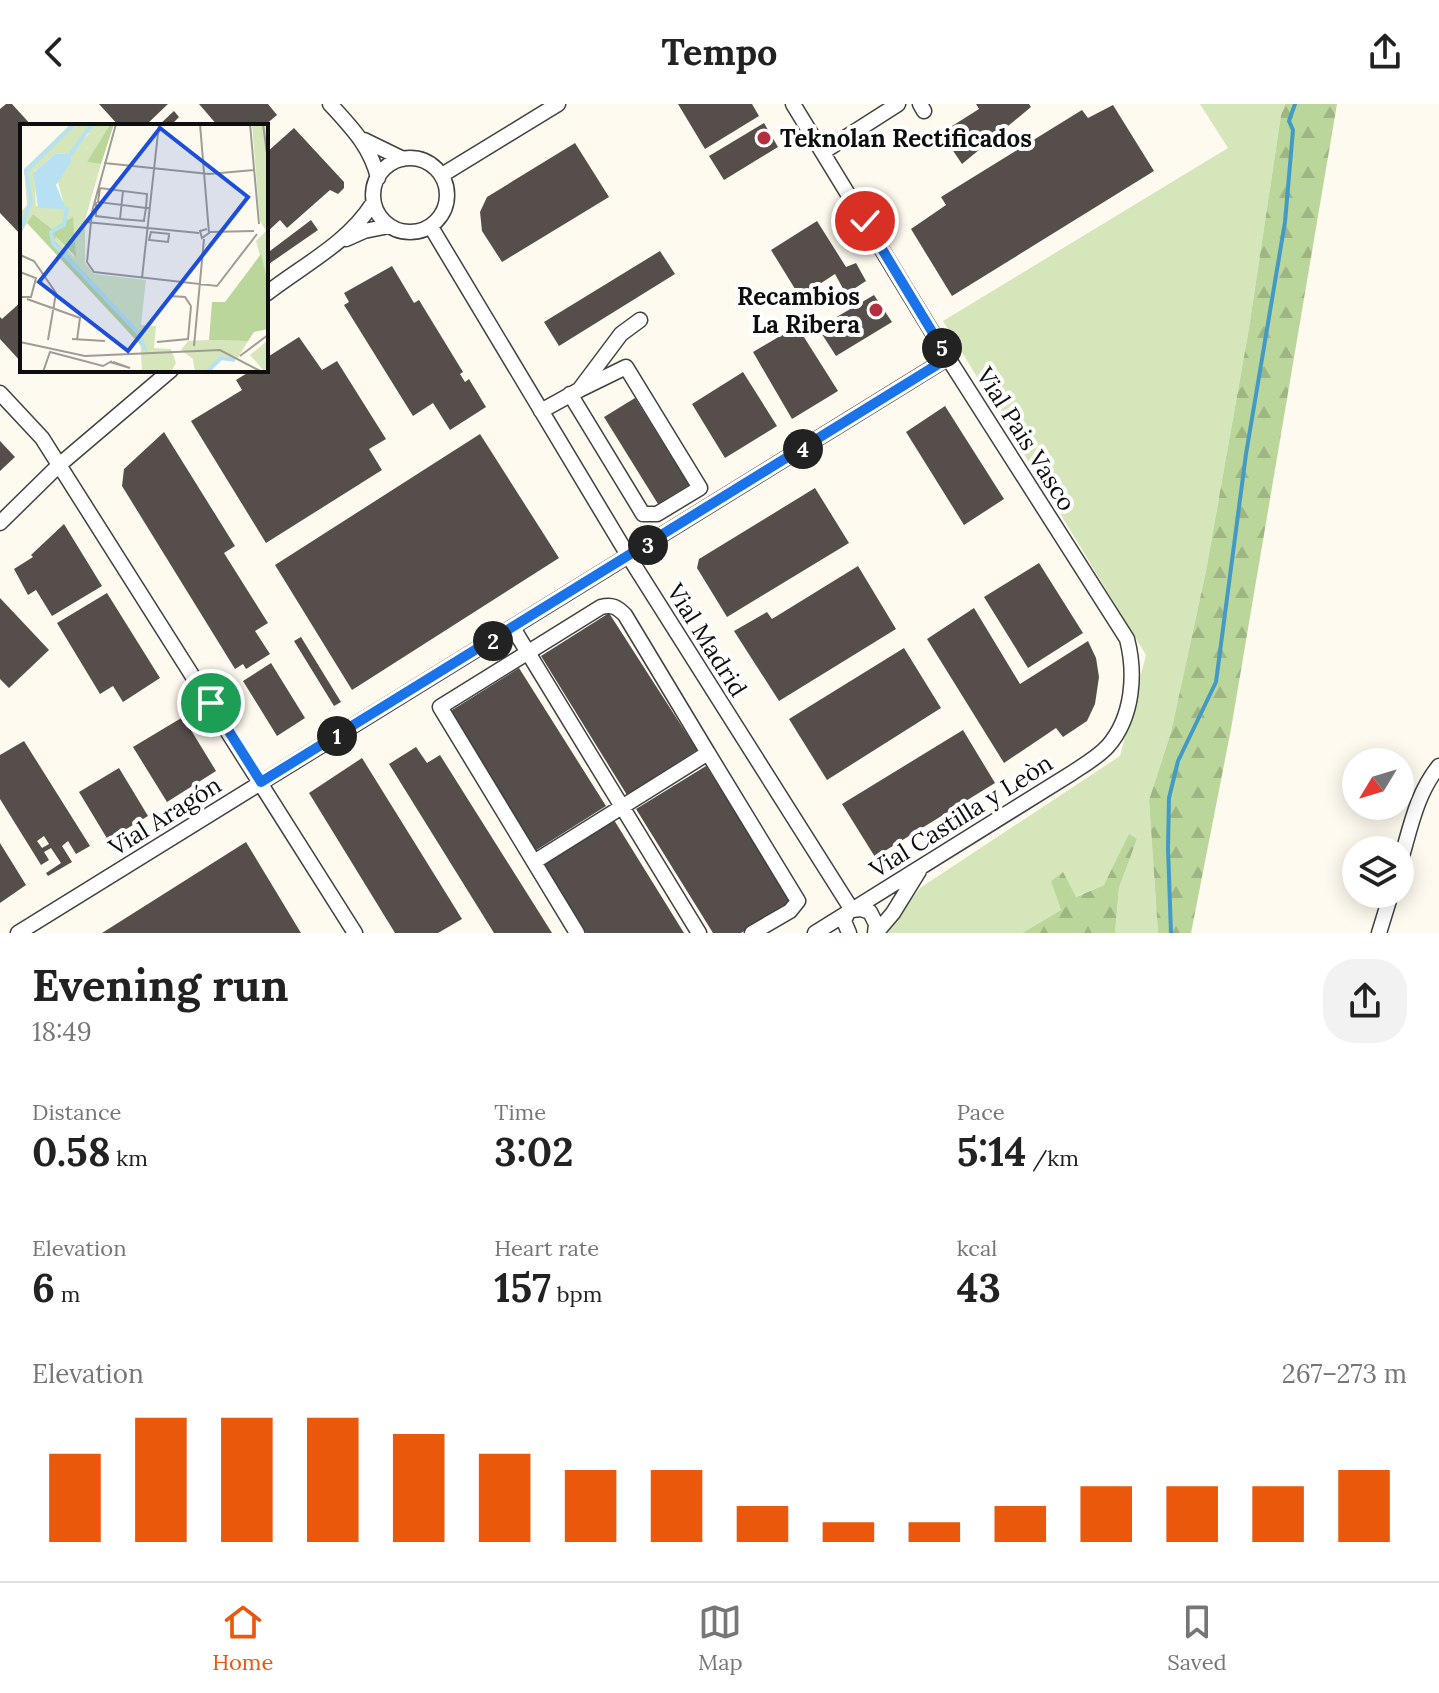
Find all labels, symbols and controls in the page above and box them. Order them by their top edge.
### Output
text: Tempo [662,29,777,75]
icon: back [32,30,76,74]
icon: share [1363,30,1407,74]
place label: Teknolan Rectificados [780,123,1032,154]
inset map [20,124,268,372]
marker: Teknolan Rectificados [755,129,773,147]
pin [831,187,899,255]
icon: check [843,199,887,243]
place label: Recambios La Ribera [737,281,860,340]
marker: Recambios La Ribera [867,301,885,319]
pin: 5 [922,328,962,368]
text: 5 [936,334,948,362]
street label: Vial Pais Vasco [969,361,1082,517]
pin: 4 [783,429,823,469]
text: 4 [797,435,809,463]
pin: 3 [628,525,668,565]
text: 3 [642,531,654,559]
street label: Vial Madrid [660,577,754,702]
pin: 2 [473,621,513,661]
text: 2 [487,627,499,655]
pin [177,669,245,737]
icon: arrive [189,681,233,725]
pin: 1 [317,716,357,756]
text: 1 [333,722,341,750]
street label: Vial Castilla y Leòn [863,747,1058,885]
north arrow [1342,748,1414,820]
map controls [1342,748,1414,908]
street label: Vial Aragón [102,769,227,863]
button: layers [1342,836,1414,908]
text: Evening run [32,957,289,1013]
button: share [1323,959,1407,1043]
text: 18:49 [32,1015,92,1048]
text: Distance [32,1098,122,1126]
text: Time [494,1098,546,1126]
text: Pace [957,1098,1005,1126]
text: 0.58 [32,1126,111,1177]
text: 3:02 [494,1126,574,1177]
text: 5:14 [957,1126,1026,1177]
text: km [111,1144,148,1172]
text: /km [1026,1144,1079,1172]
text: Elevation [32,1234,127,1262]
text: Heart rate [494,1234,599,1262]
text: kcal [957,1234,997,1262]
text: 6 [32,1262,55,1313]
text: 157 [494,1262,551,1313]
text: 43 [957,1262,1001,1313]
text: m [55,1280,80,1308]
text: bpm [551,1280,602,1308]
text: Elevation [32,1357,144,1390]
text: 267–273 m [1282,1357,1407,1390]
tab: Home [212,1600,273,1676]
tab: Map [698,1600,743,1676]
tab: Saved [1167,1600,1227,1676]

